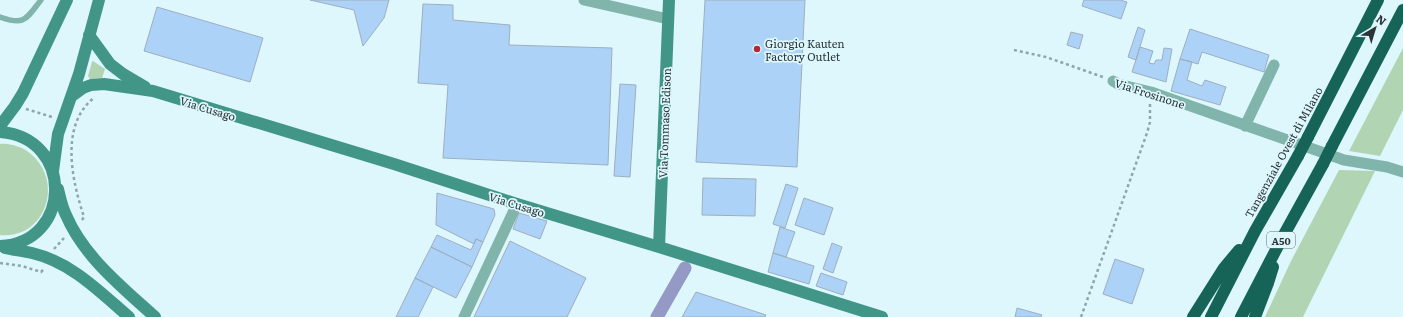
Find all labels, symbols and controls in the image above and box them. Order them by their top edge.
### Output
north arrow [1355,8,1395,48]
text: N [1373,10,1390,28]
place label: Giorgio Kauten Factory Outlet [765,35,845,64]
marker: Giorgio Kauten Factory Outlet [752,44,762,54]
street label: Via Tommaso Edison [654,68,674,178]
street label: Via Frosinone [1113,74,1187,112]
street label: Tangenziale Ovest di Milano [1240,84,1326,220]
street label: Via Cusago [178,92,238,124]
street label: Via Cusago [487,188,547,220]
road number: A50 [1267,232,1295,248]

